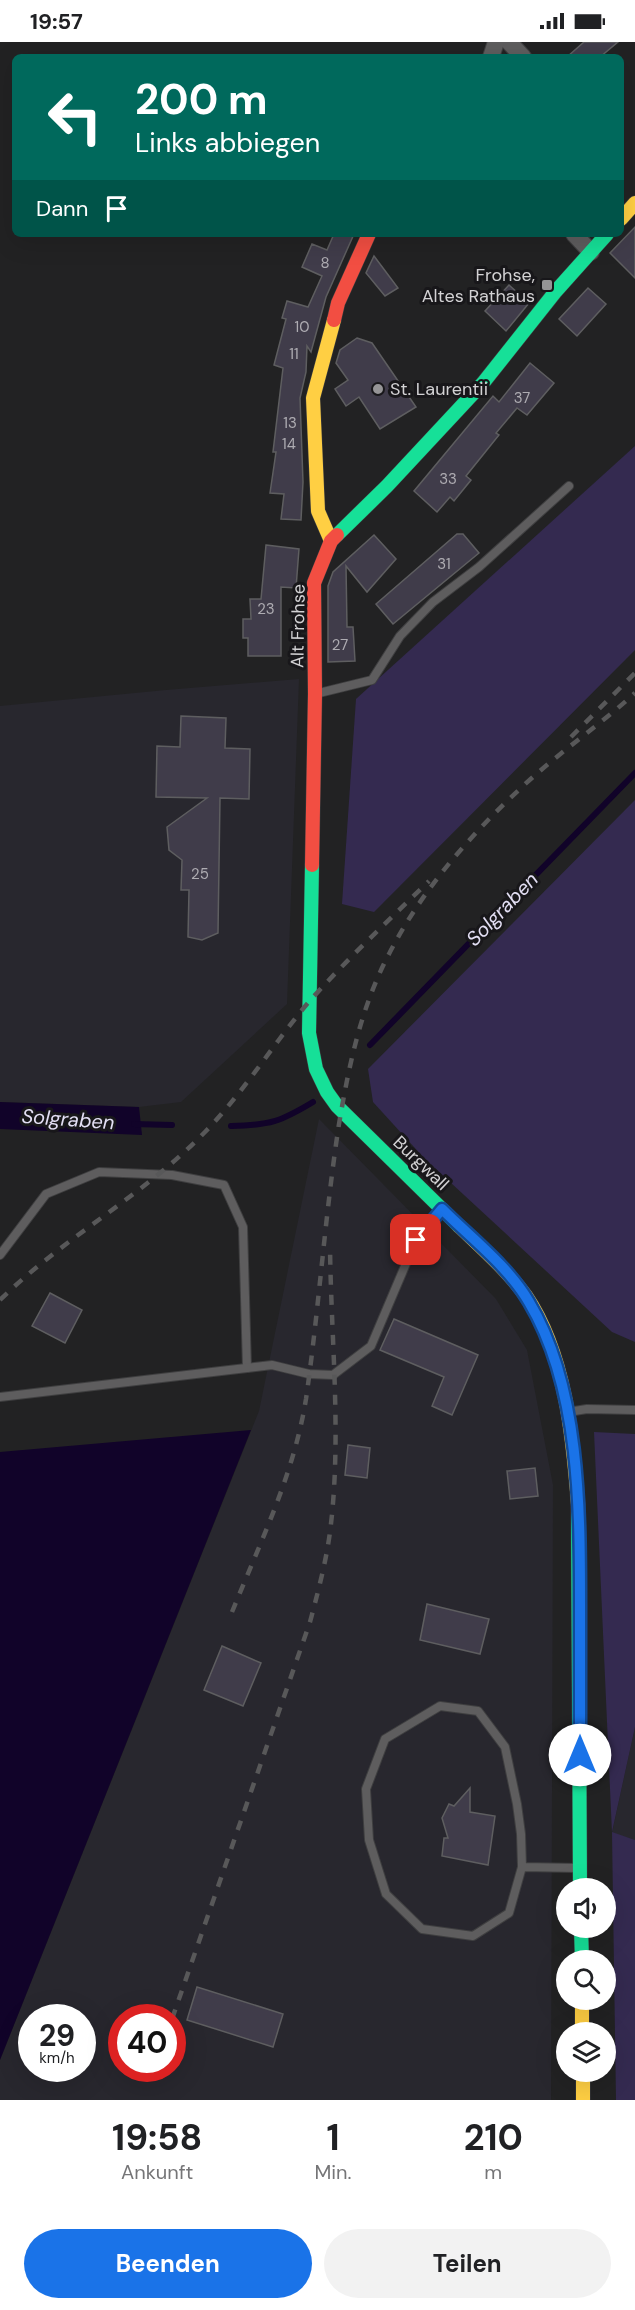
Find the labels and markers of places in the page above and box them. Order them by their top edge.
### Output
place label: Frohse, Altes Rathaus [422,263,535,308]
marker: Frohse, Altes Rathaus [540,278,554,292]
place label: St. Laurentii [390,377,488,401]
marker: St. Laurentii [371,382,385,396]
pin [390,1214,441,1265]

